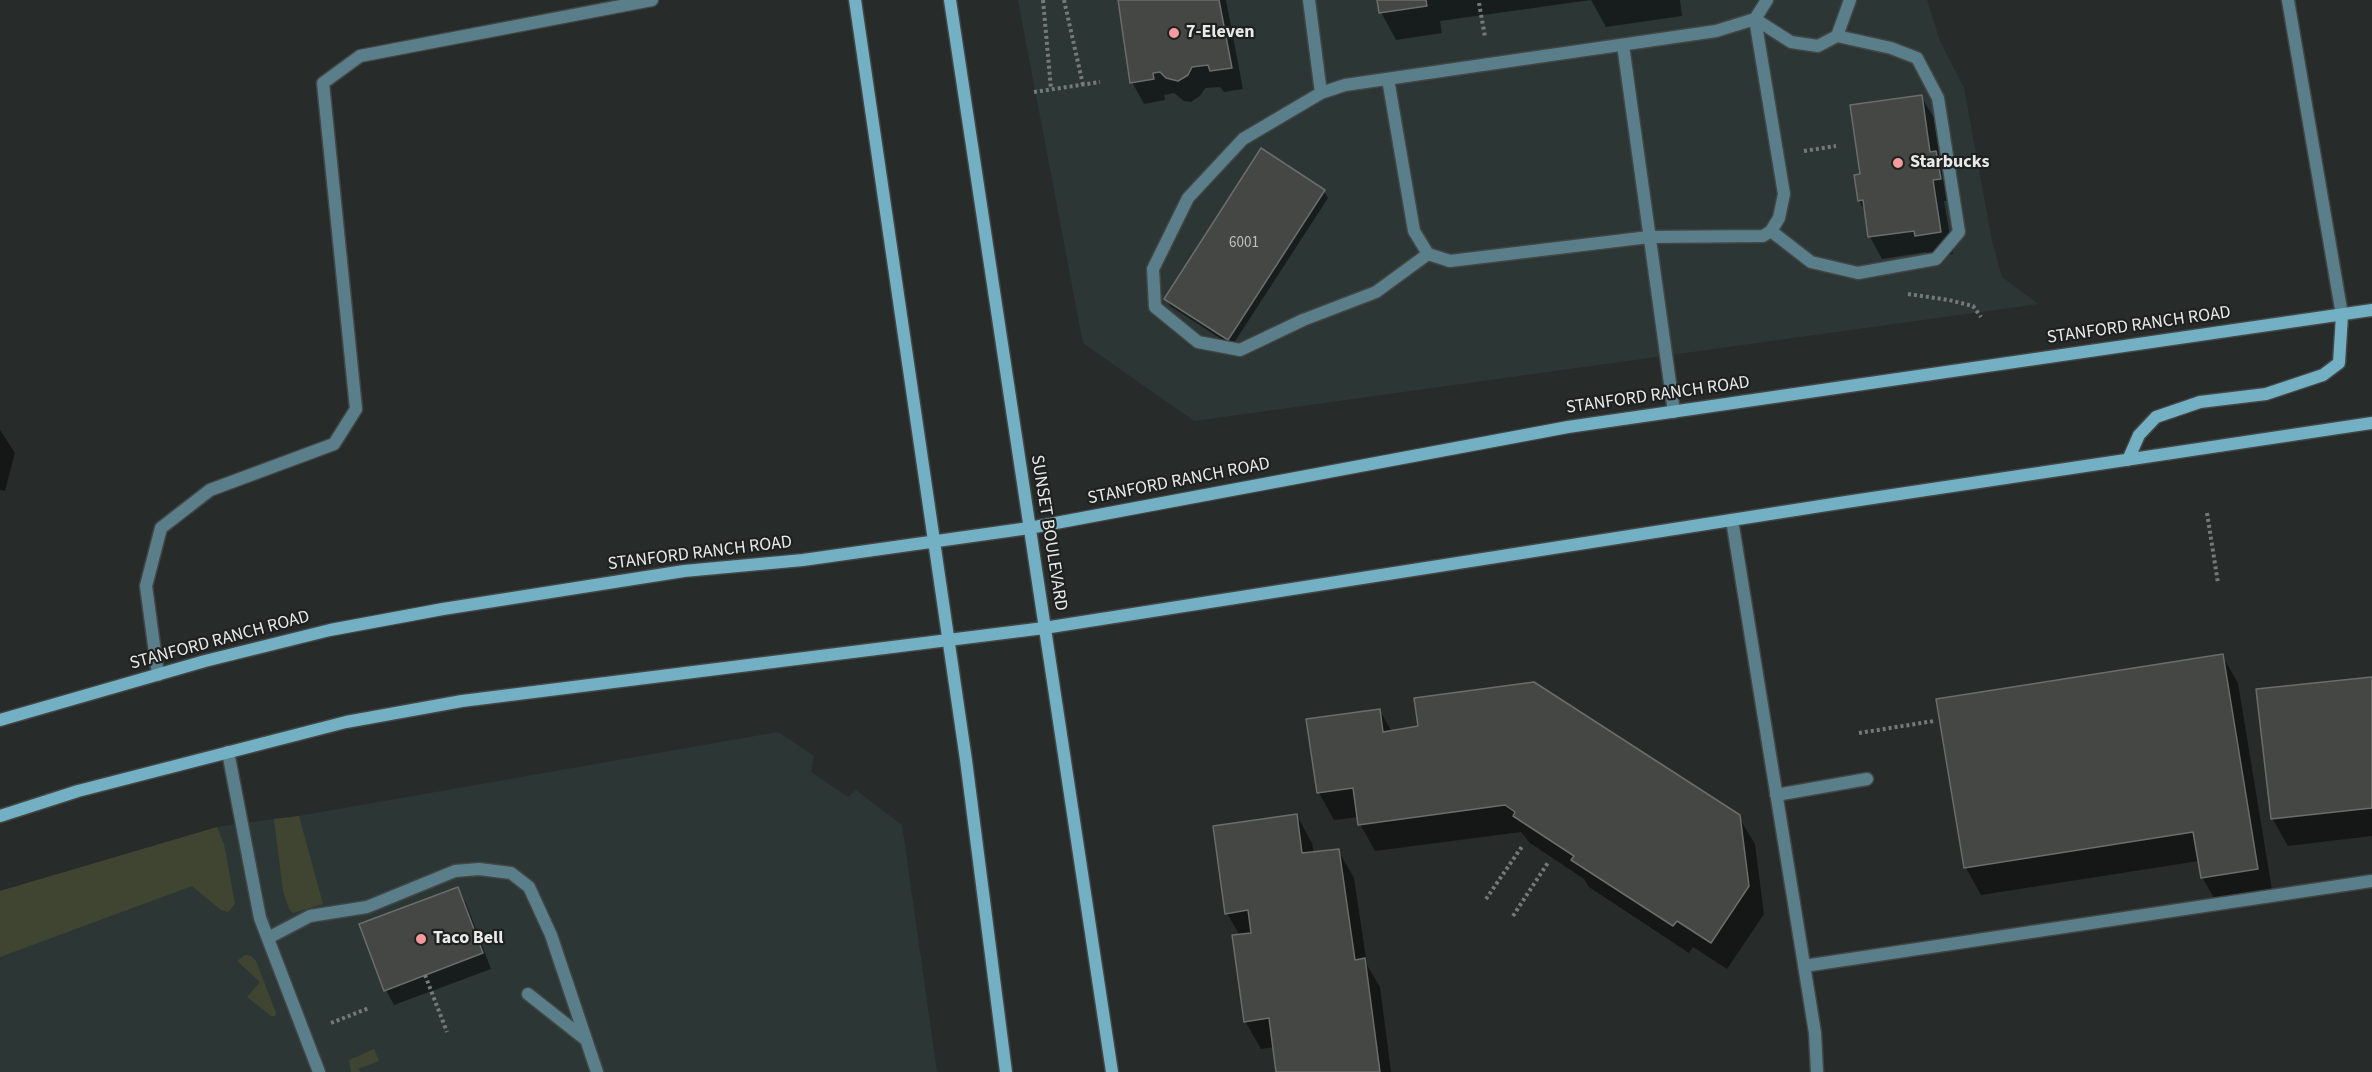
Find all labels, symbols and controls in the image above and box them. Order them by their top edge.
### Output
place label: 7-Eleven [1186,22,1255,44]
marker: 7-Eleven [1167,26,1181,40]
place label: Starbucks [1910,152,1989,174]
marker: Starbucks [1891,156,1905,170]
house number: 6001 [1229,235,1259,253]
street label: STANFORD RANCH ROAD [2046,302,2232,350]
street label: STANFORD RANCH ROAD [1565,372,1751,420]
street label: SUNSET BOULEVARD [1025,453,1071,613]
street label: STANFORD RANCH ROAD [1086,454,1272,510]
street label: STANFORD RANCH ROAD [607,532,793,576]
street label: STANFORD RANCH ROAD [128,607,312,675]
place label: Taco Bell [433,928,503,950]
marker: Taco Bell [414,932,428,946]

